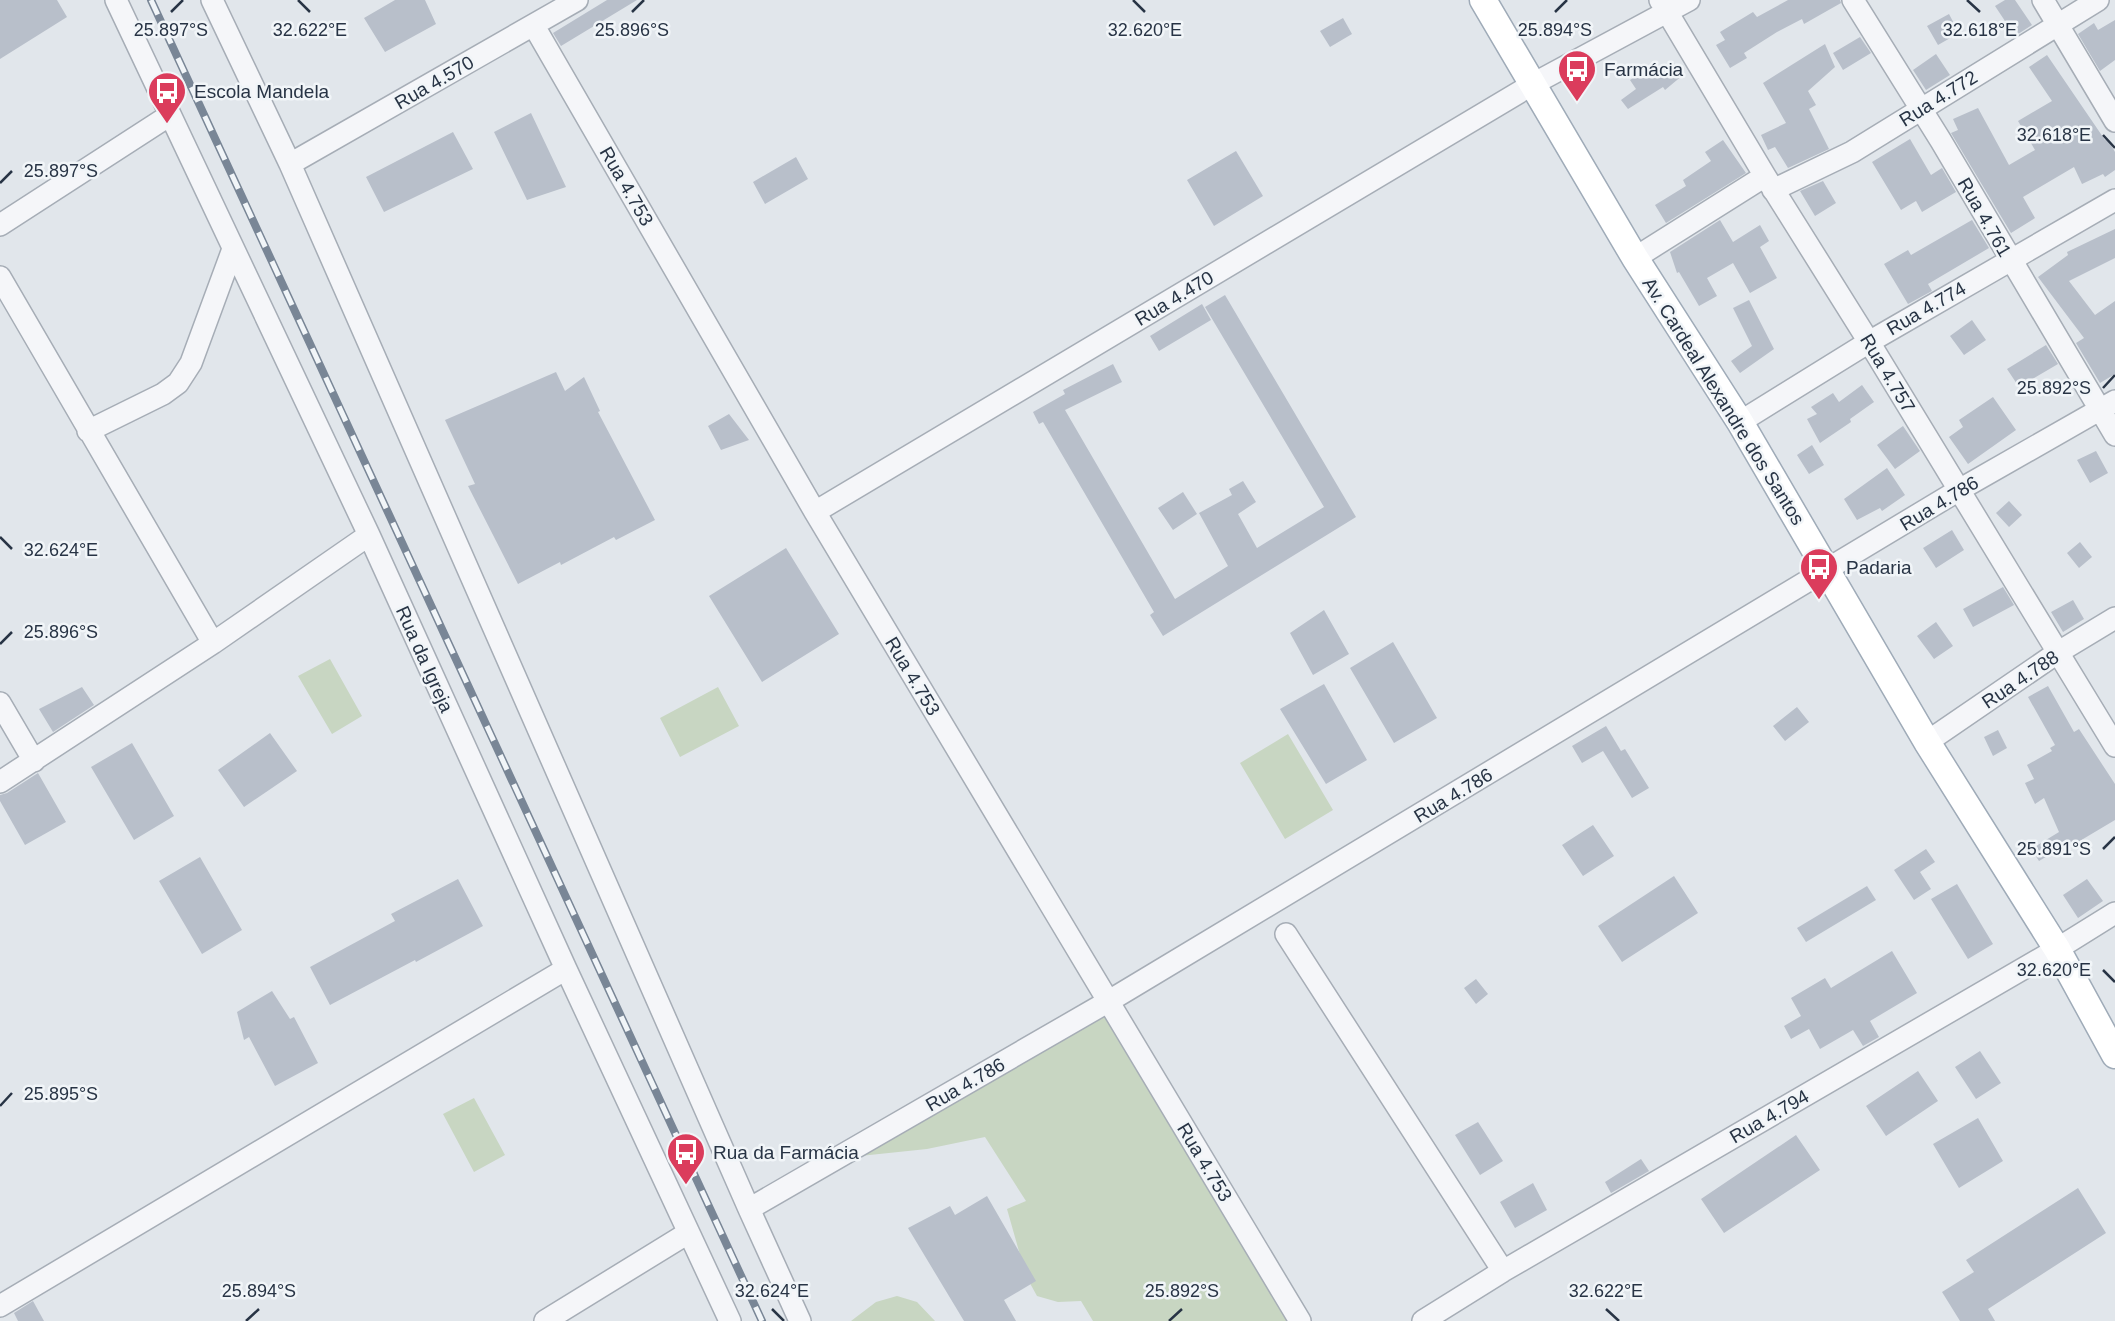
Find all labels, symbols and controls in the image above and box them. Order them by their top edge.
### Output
text: 25.897°S [134,20,208,40]
text: 32.622°E [273,20,347,40]
text: 25.896°S [595,20,669,40]
text: 32.620°E [1108,20,1182,40]
text: 25.894°S [1518,20,1592,40]
text: 32.618°E [1943,20,2017,40]
bus stop icon: Farmácia [1556,48,1598,103]
street label: Rua 4.570 [391,51,477,113]
place label: Farmácia [1604,59,1684,80]
street label: Rua 4.772 [1896,66,1981,131]
bus stop icon: Escola Mandela [146,70,188,125]
place label: Escola Mandela [194,81,330,102]
text: 32.618°E [2017,125,2091,145]
street label: Rua 4.753 [596,143,658,229]
text: 25.897°S [24,161,98,181]
street label: Rua 4.761 [1954,174,2016,260]
street label: Rua 4.470 [1131,267,1217,330]
street label: Av. Cardeal Alexandre dos Santos [1638,274,1809,529]
street label: Rua 4.774 [1883,277,1970,339]
street label: Rua 4.757 [1856,330,1919,416]
text: 25.892°S [2017,378,2091,398]
street label: Rua 4.786 [1896,472,1982,535]
text: 32.624°E [24,540,98,560]
bus stop icon: Padaria [1798,546,1840,601]
place label: Padaria [1846,557,1912,578]
street label: Rua da Igreja [392,603,458,716]
text: 25.896°S [24,622,98,642]
street label: Rua 4.753 [881,633,944,719]
street label: Rua 4.788 [1978,646,2062,713]
street label: Rua 4.786 [1410,764,1496,827]
text: 25.891°S [2017,839,2091,859]
text: 32.620°E [2017,960,2091,980]
street label: Rua 4.786 [922,1053,1008,1115]
text: 25.895°S [24,1084,98,1104]
street label: Rua 4.794 [1726,1085,1813,1147]
street label: Rua 4.753 [1173,1119,1236,1205]
bus stop icon: Rua da Farmácia [665,1131,707,1186]
place label: Rua da Farmácia [713,1142,859,1163]
text: 25.894°S [222,1281,296,1301]
text: 32.624°E [735,1281,809,1301]
text: 25.892°S [1145,1281,1219,1301]
text: 32.622°E [1569,1281,1643,1301]

